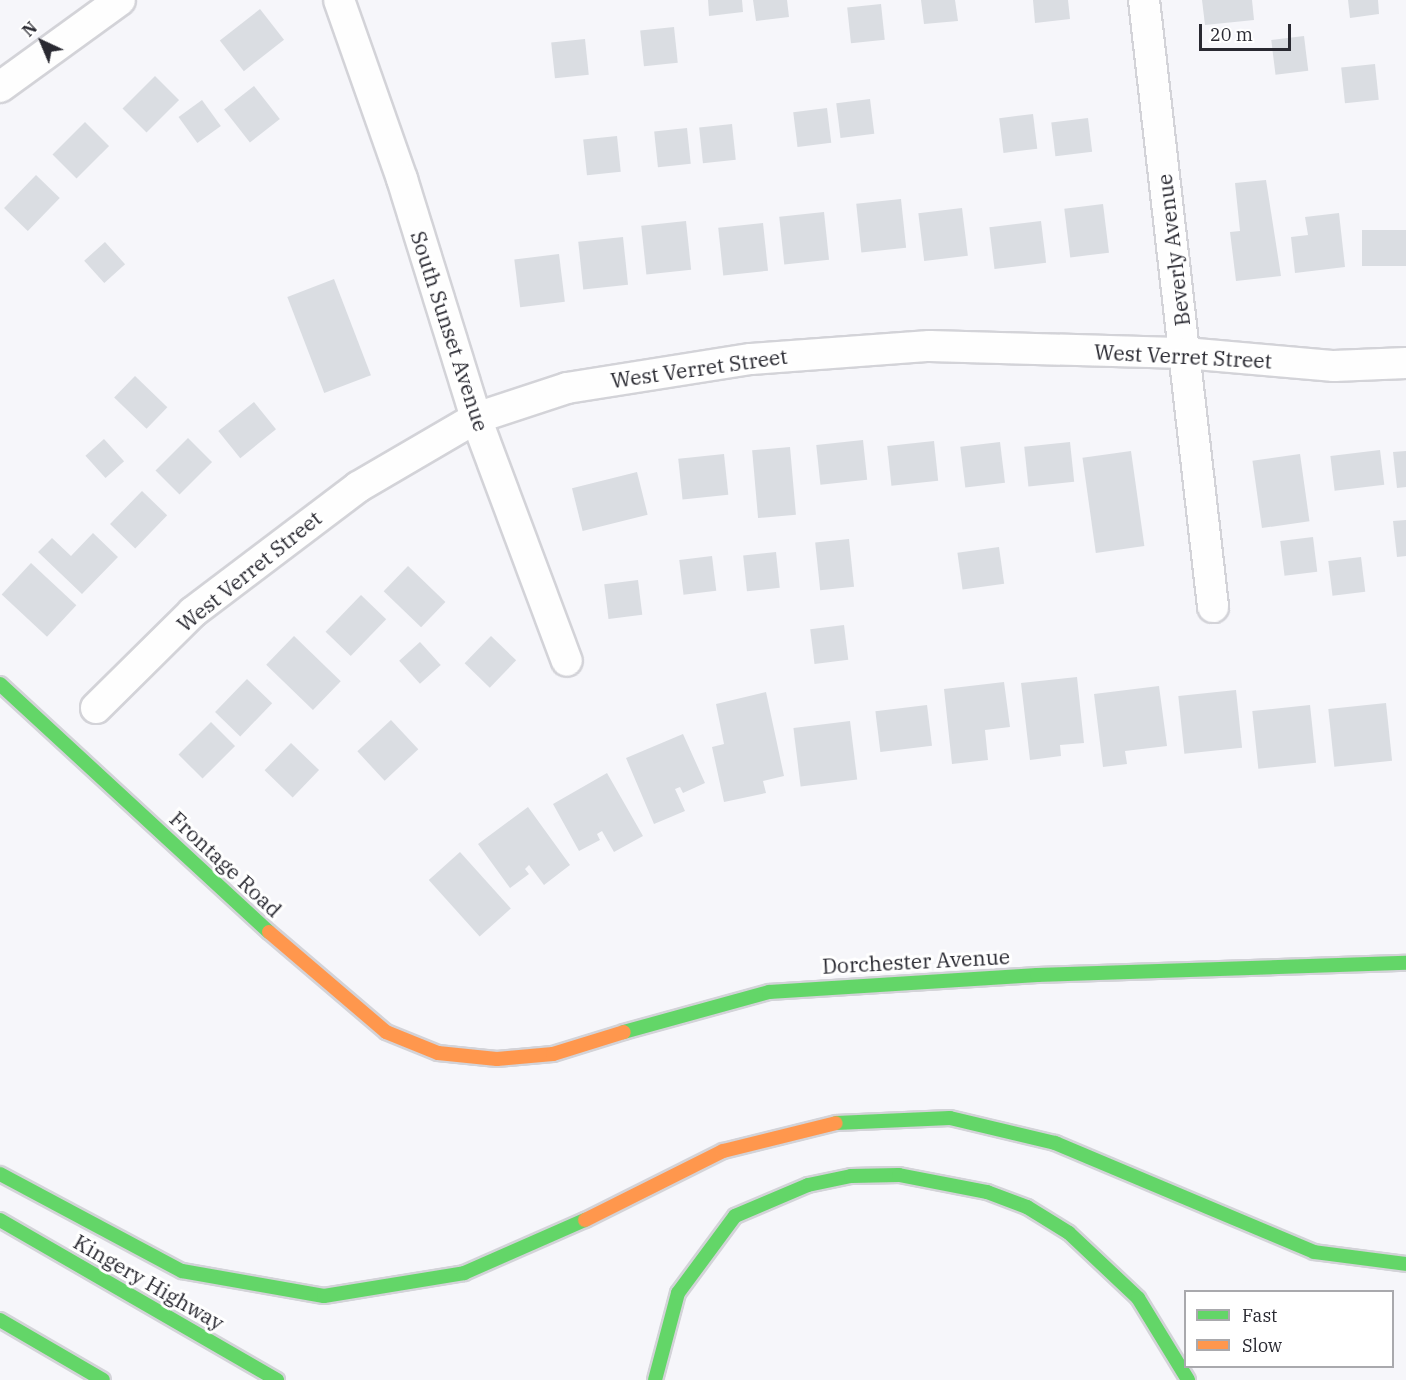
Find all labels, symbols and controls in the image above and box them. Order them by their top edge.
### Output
north arrow [12,12,72,72]
scale bar [1202,12,1294,50]
text: N [18,17,41,41]
text: 20 m [1210,23,1253,46]
street label: Beverly Avenue [1151,172,1195,328]
street label: South Sunset Avenue [406,228,494,434]
street label: West Verret Street [1093,339,1273,373]
street label: West Verret Street [609,343,789,393]
street label: West Verret Street [172,505,326,637]
street label: Frontage Road [165,806,287,922]
street label: Dorchester Avenue [822,943,1010,979]
street label: Kingery Highway [69,1229,229,1335]
legend [1184,1290,1394,1368]
text: Fast [1242,1304,1277,1327]
text: Slow [1242,1334,1282,1357]

